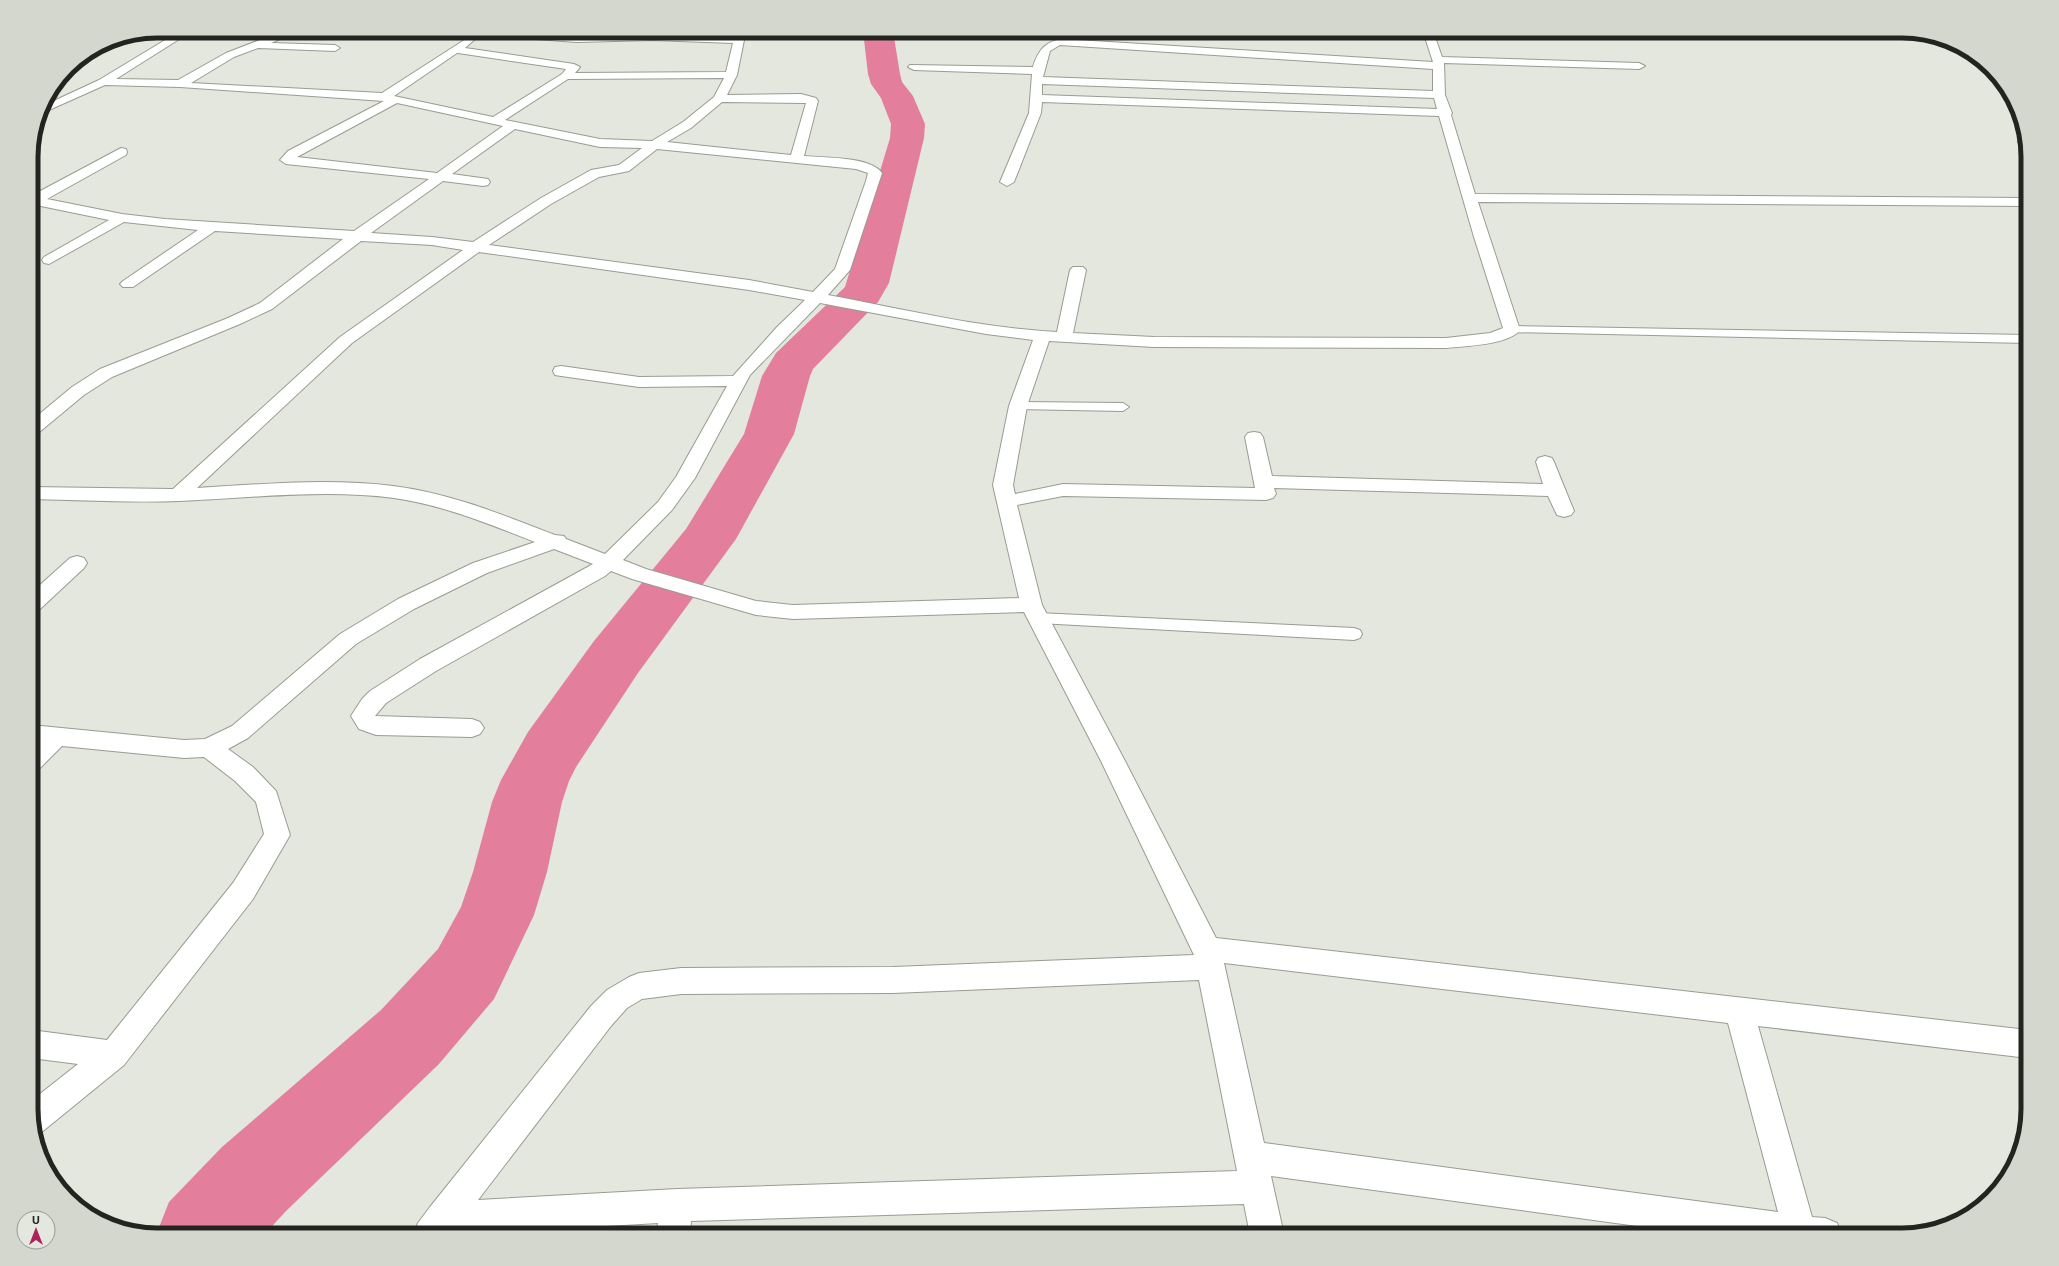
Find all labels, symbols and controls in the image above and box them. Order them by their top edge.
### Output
north arrow [16,1210,56,1250]
text: U [32,1212,40,1227]

